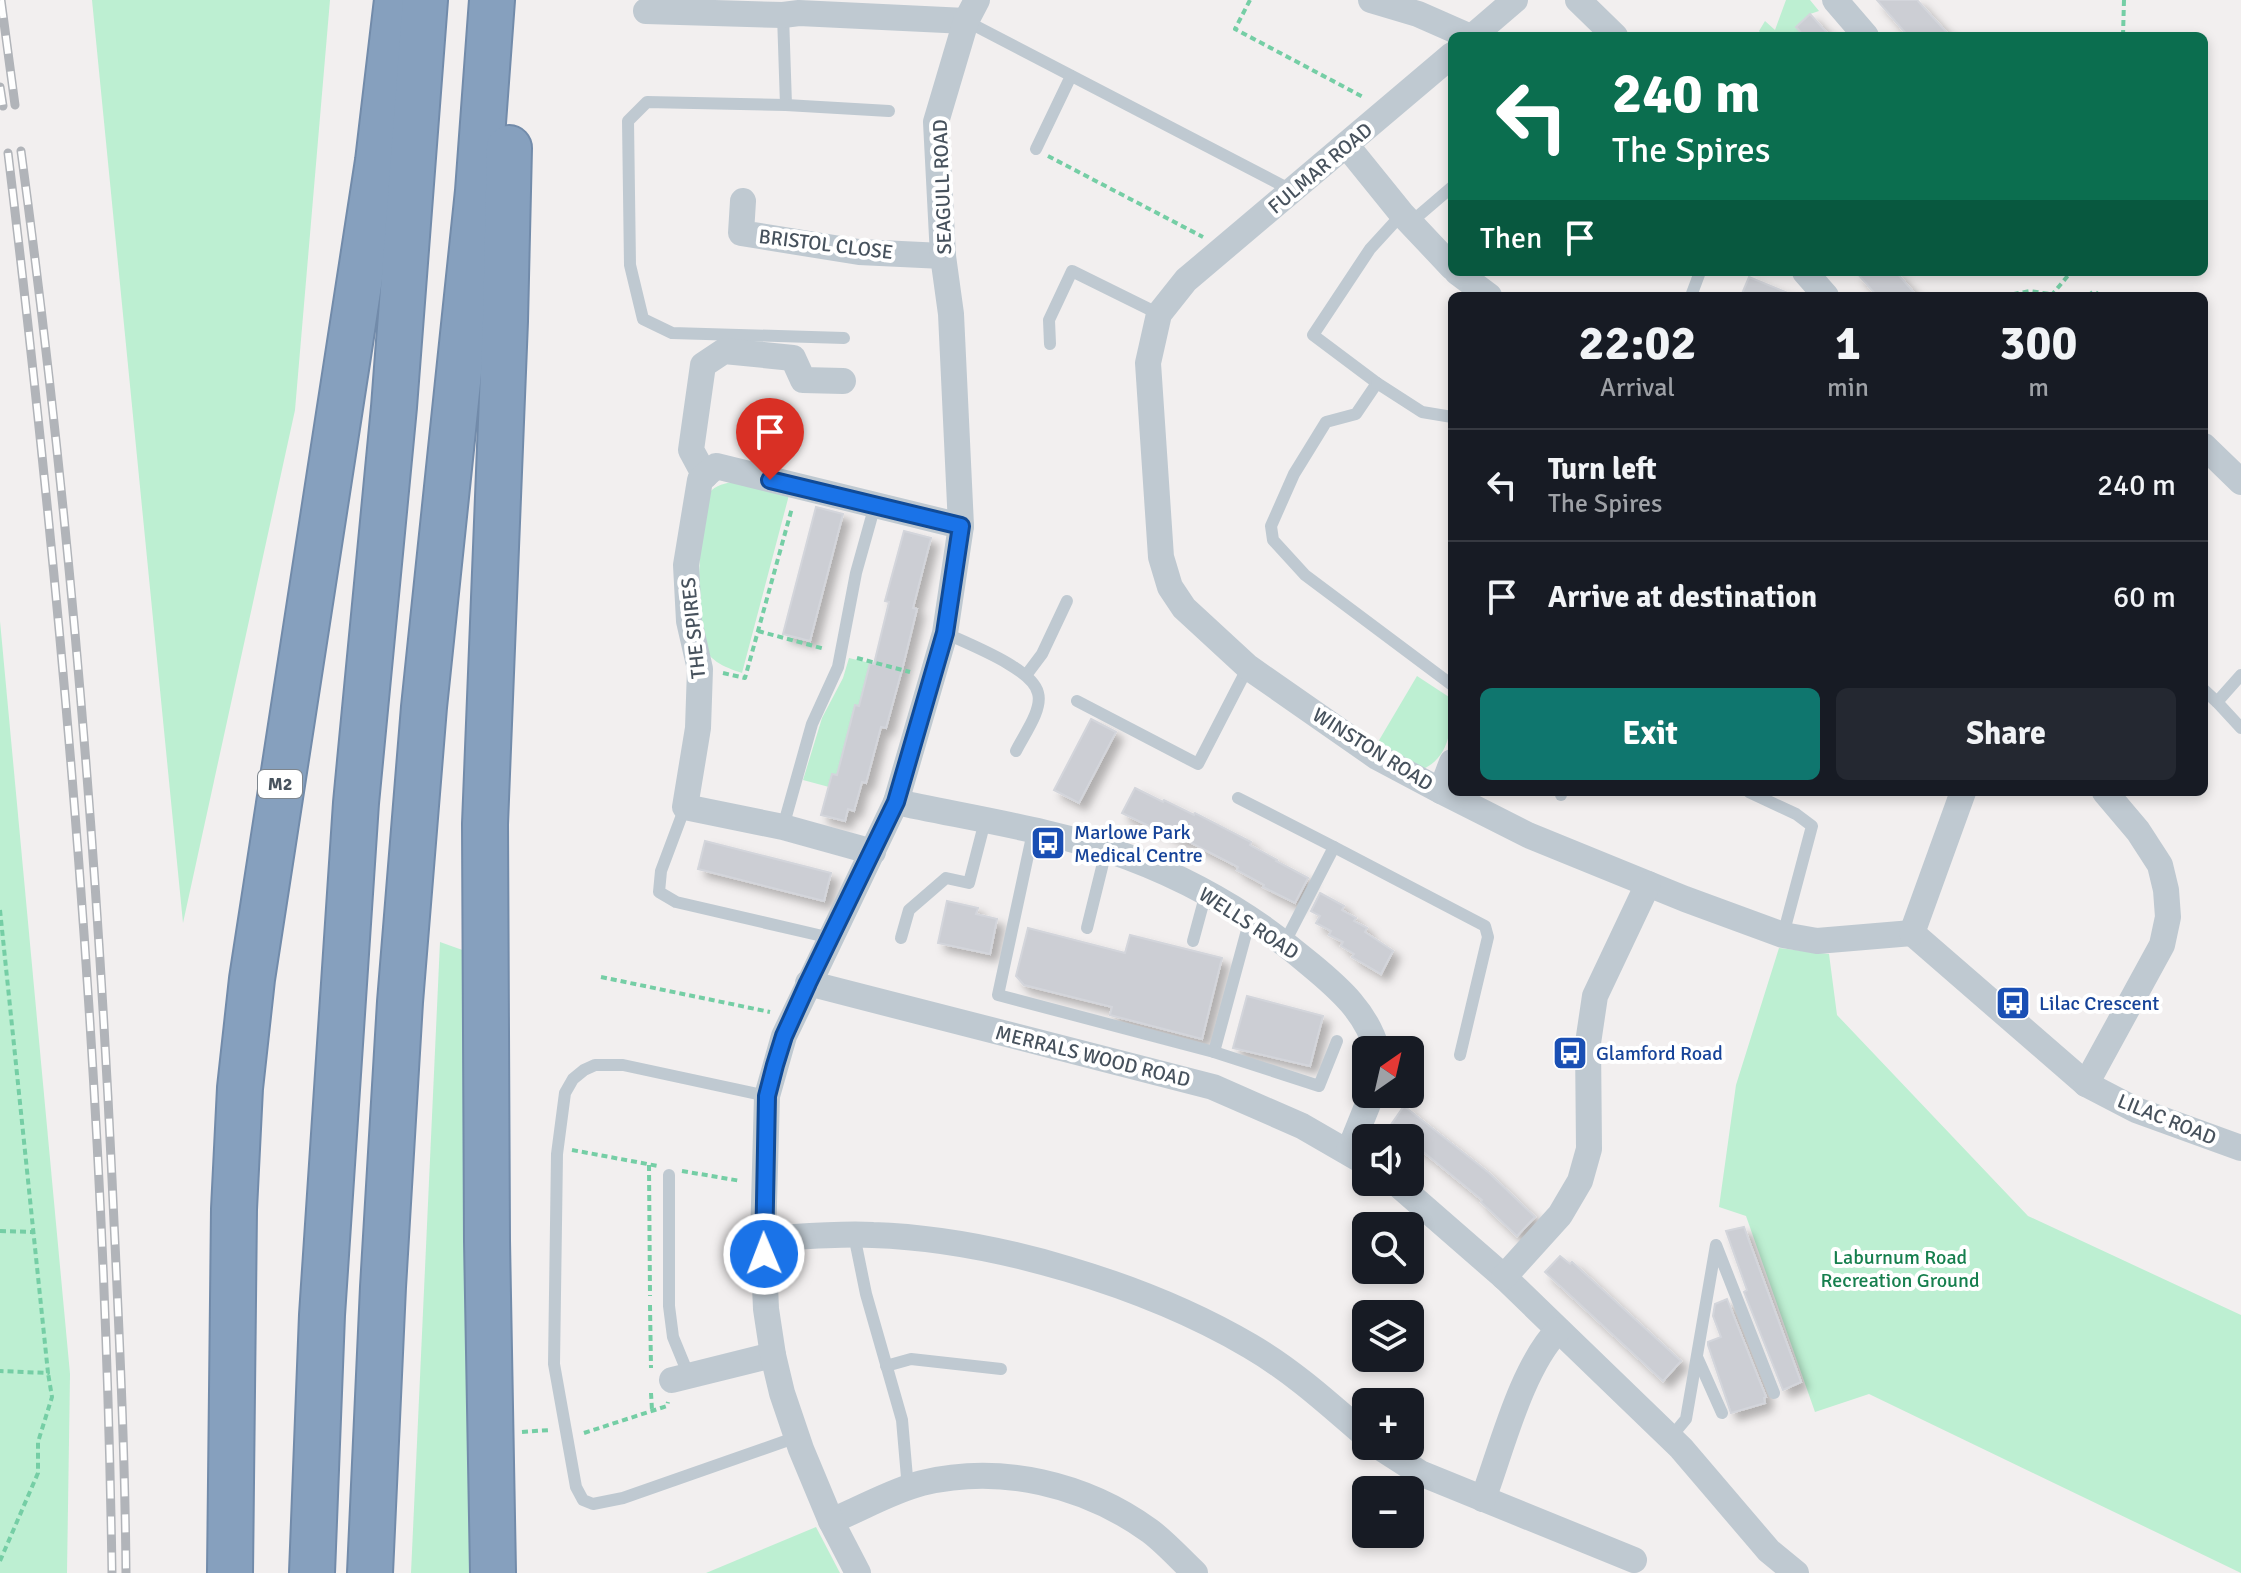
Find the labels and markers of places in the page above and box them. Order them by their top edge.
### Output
pin [736,398,804,480]
place label: Marlowe Park Medical Centre [1074,820,1203,868]
bus stop icon: Marlowe Park Medical Centre [1029,824,1067,862]
bus stop icon: Lilac Crescent [1994,984,2032,1022]
place label: Lilac Crescent [2039,991,2159,1016]
bus stop icon: Glamford Road [1551,1034,1589,1072]
place label: Glamford Road [1596,1041,1723,1066]

